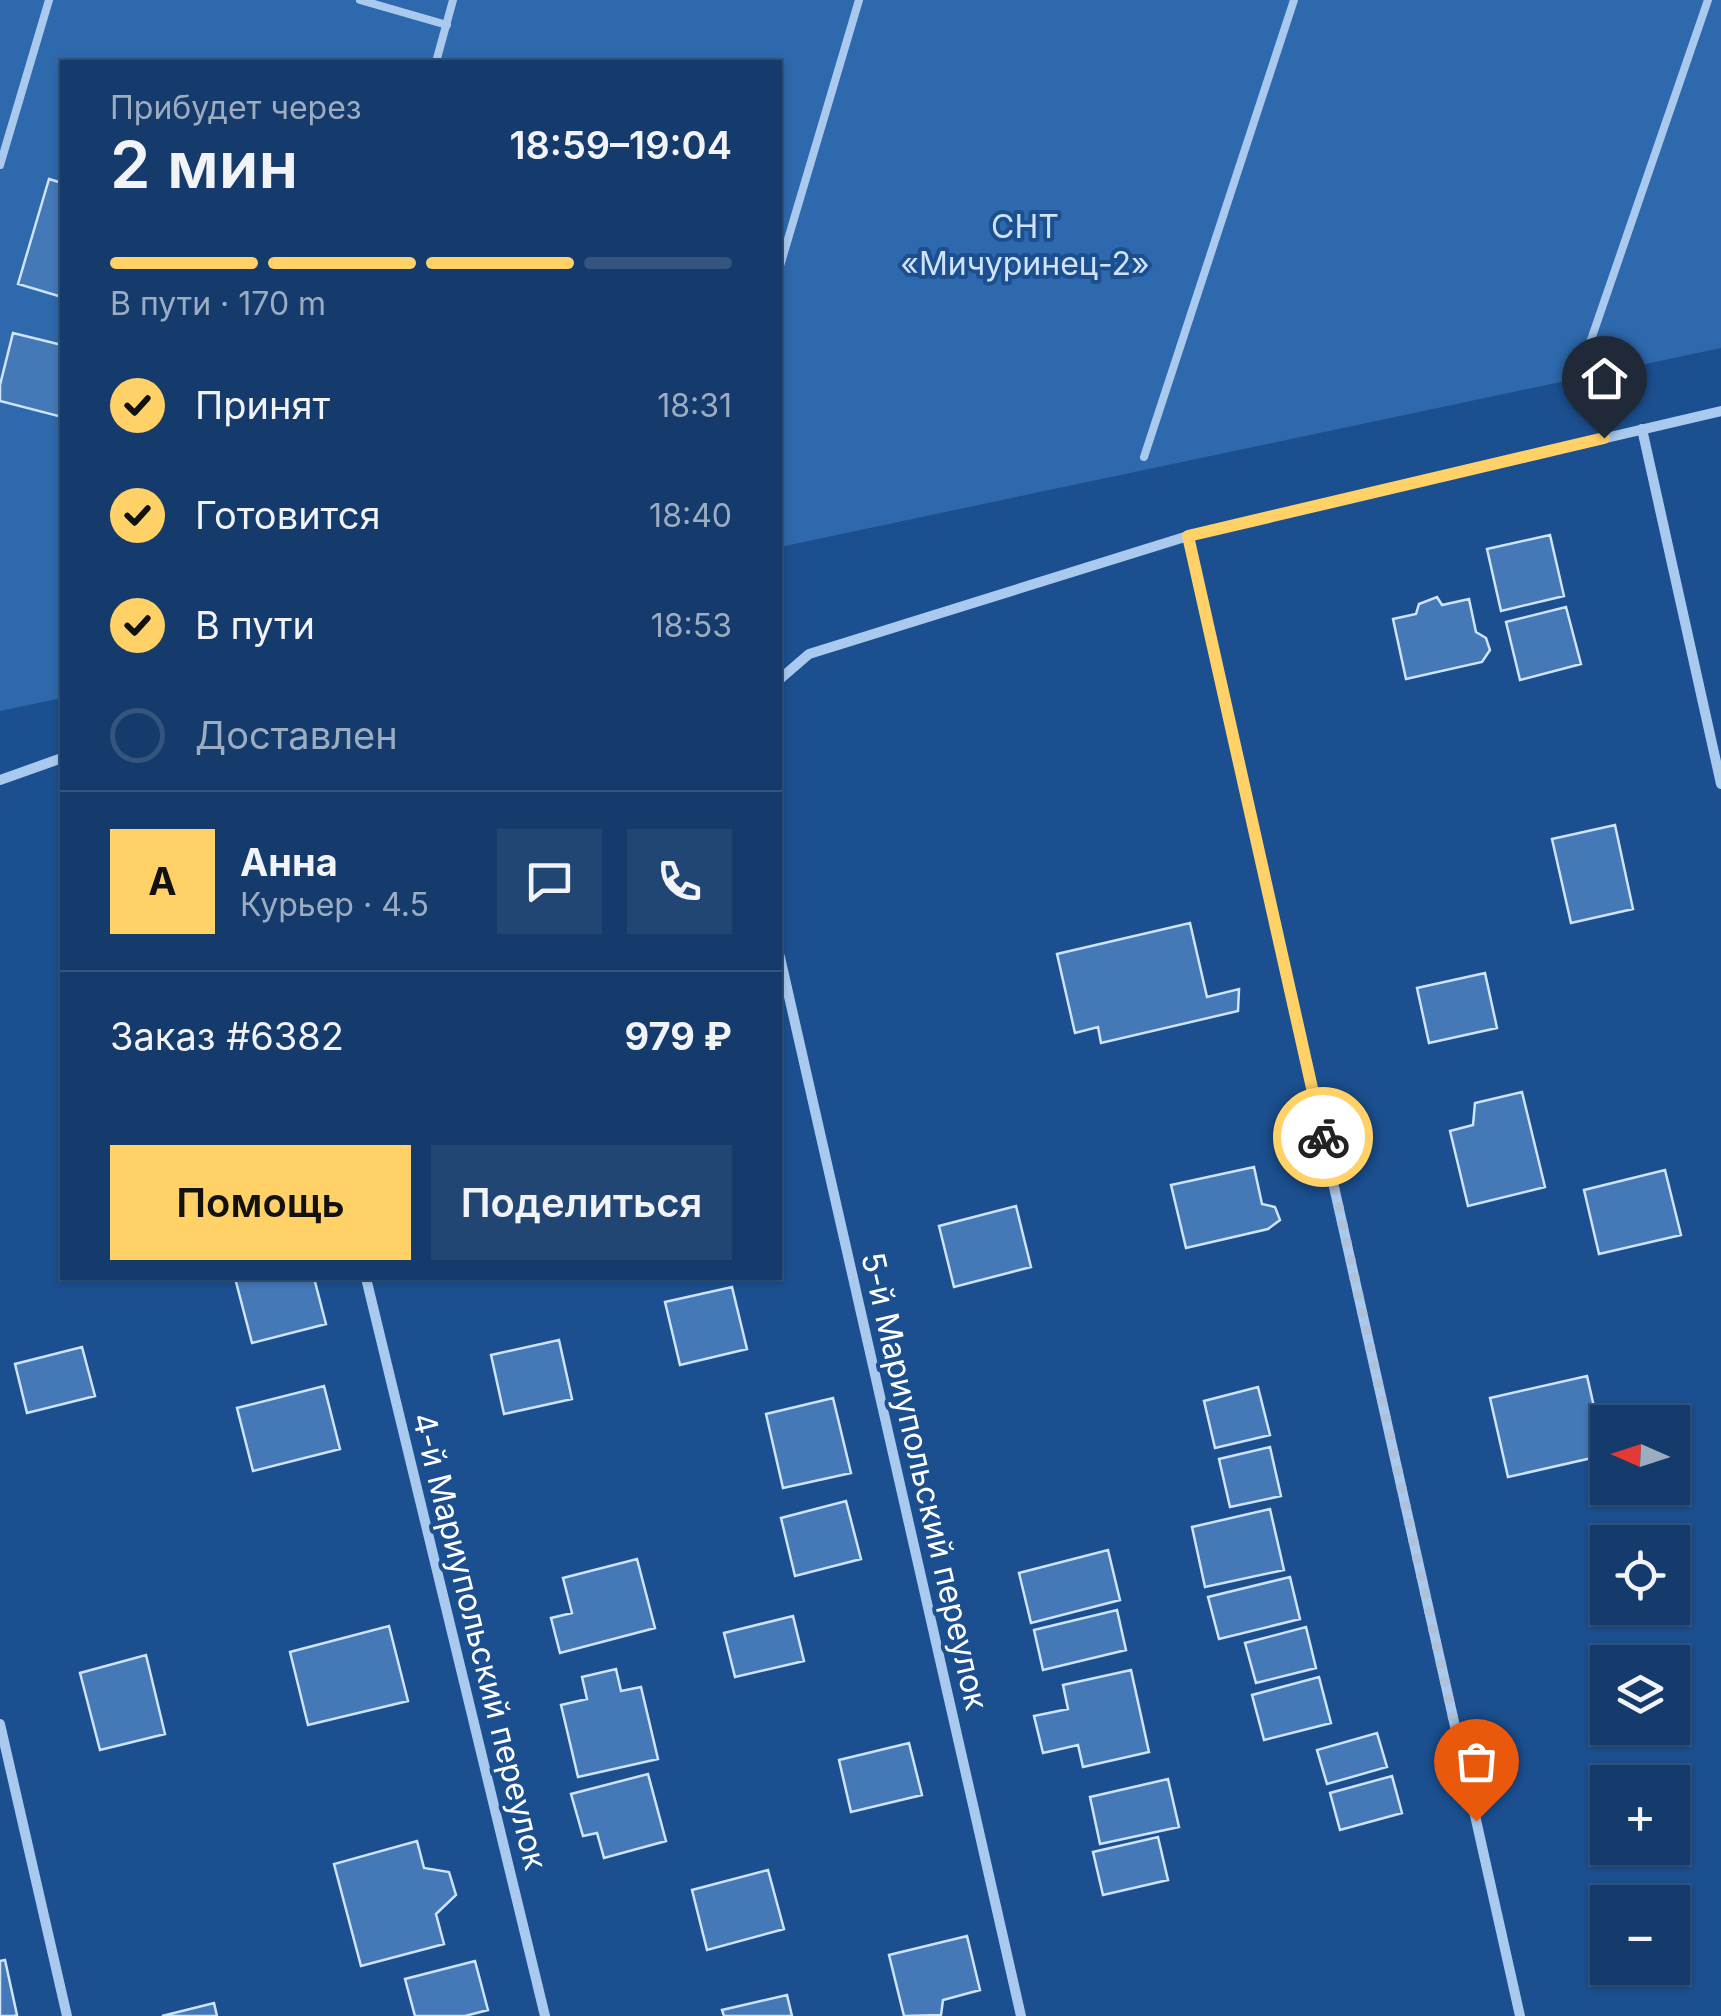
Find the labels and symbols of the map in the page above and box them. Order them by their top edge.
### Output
park label: СНТ «Мичуринец-2» [900,207,1150,283]
pin [1562,336,1647,439]
courier [1273,1087,1373,1187]
street label: 5-й Мариупольский переулок [853,1248,997,1714]
north arrow [1590,1405,1690,1505]
street label: 4-й Мариупольский переулок [404,1408,556,1874]
pin [1434,1719,1519,1822]

